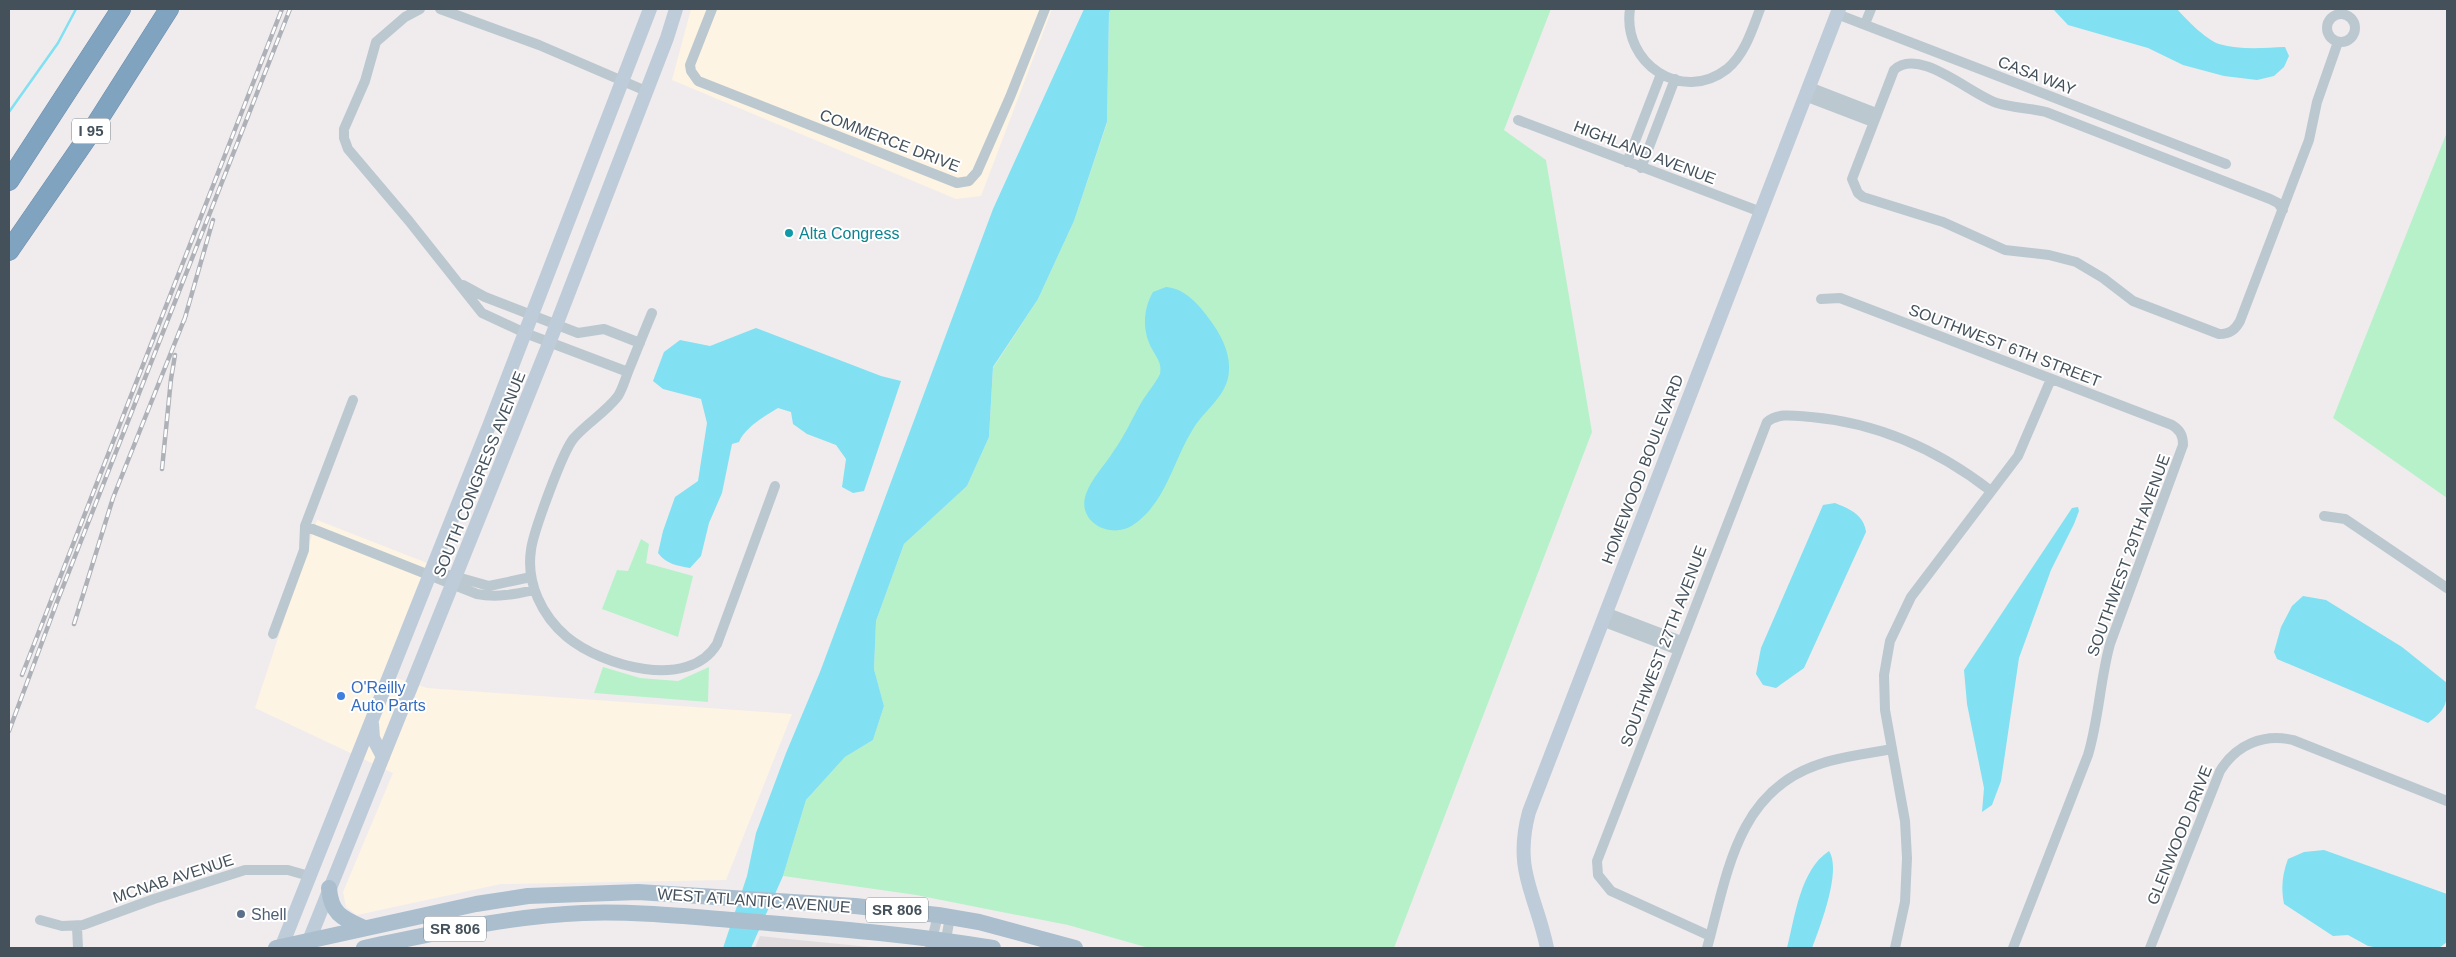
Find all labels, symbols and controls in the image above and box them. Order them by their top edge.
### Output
street label: CASA WAY [1996,53,2078,98]
street label: COMMERCE DRIVE [817,106,962,175]
street label: HIGHLAND AVENUE [1571,117,1718,187]
road number: I 95 [72,118,110,144]
place label: Alta Congress [799,225,900,242]
marker: Alta Congress [783,227,795,239]
street label: SOUTHWEST 6TH STREET [1906,301,2103,390]
street label: SOUTH CONGRESS AVENUE [430,369,529,579]
street label: HOMEWOOD BOULEVARD [1598,372,1687,566]
street label: SOUTHWEST 29TH AVENUE [2084,452,2173,658]
street label: SOUTHWEST 27TH AVENUE [1617,543,1710,749]
place label: O'Reilly Auto Parts [351,679,426,714]
marker: O'Reilly Auto Parts [335,690,347,702]
street label: GLENWOOD DRIVE [2144,763,2215,907]
street label: MCNAB AVENUE [111,851,236,906]
street label: WEST ATLANTIC AVENUE [657,885,851,916]
road number: SR 806 [866,898,928,922]
place label: Shell [251,906,287,923]
marker: Shell [235,908,247,920]
road number: SR 806 [424,916,486,942]

